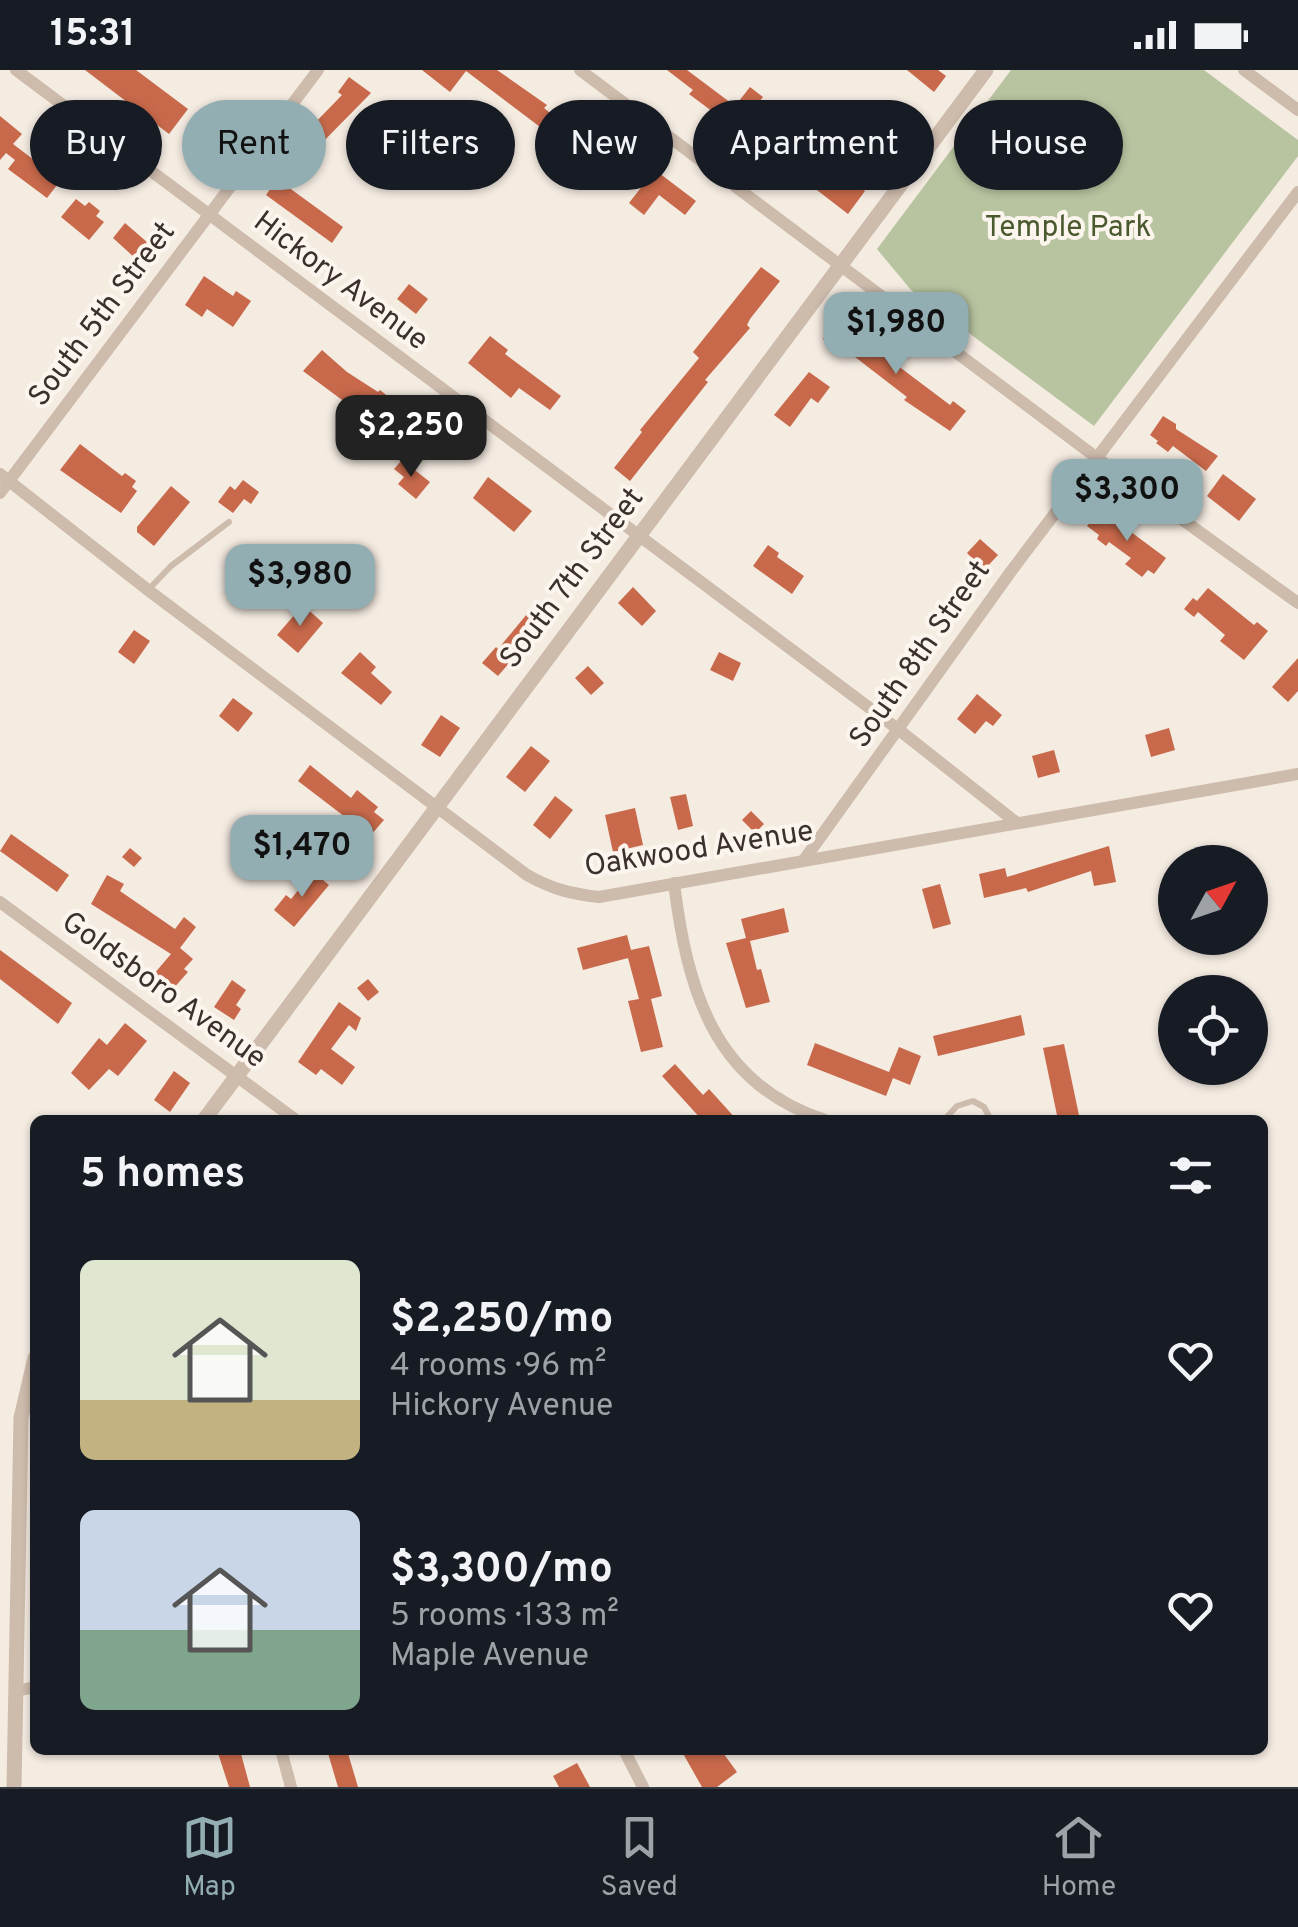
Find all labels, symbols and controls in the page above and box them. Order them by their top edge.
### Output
text: 15:31 [50,11,136,60]
chip: Buy [30,100,162,190]
chip: Rent [182,100,326,190]
chip: Filters [346,100,515,190]
chip: New [535,100,673,190]
chip: Apartment [693,100,934,190]
chip: House [954,100,1123,190]
street label: Hickory Avenue [245,204,435,360]
park label: Temple Park [985,210,1151,247]
street label: South 5th Street [22,215,184,415]
pin: $1,980 [815,292,977,377]
text: $1,980 [846,304,946,344]
pin: $2,250 [330,395,492,480]
text: $2,250 [358,407,464,447]
pin: $3,300 [1046,459,1208,544]
text: $3,300 [1074,471,1180,511]
street label: South 7th Street [493,481,653,677]
pin: $3,980 [219,544,381,629]
street label: South 8th Street [843,554,999,756]
text: $3,980 [247,556,353,596]
street label: Oakwood Avenue [582,814,816,886]
pin: $1,470 [221,815,383,900]
text: $1,470 [252,827,352,867]
north arrow [1158,845,1268,955]
map controls [1158,845,1268,1085]
street label: Goldsboro Avenue [53,904,273,1078]
button: locate [1158,975,1268,1085]
icon: filters [1163,1148,1218,1203]
text: 5 homes [80,1149,245,1202]
text: $2,250/mo [390,1294,613,1347]
icon: home [160,1300,280,1420]
icon: heart [1163,1333,1218,1388]
text: 4 rooms · 96 m² [390,1347,607,1387]
text: Hickory Avenue [390,1387,613,1427]
text: $3,300/mo [390,1544,613,1597]
icon: home [160,1550,280,1670]
icon: heart [1163,1583,1218,1638]
text: 5 rooms · 133 m² [390,1597,619,1637]
text: Maple Avenue [390,1637,589,1677]
tab: Map [182,1810,237,1906]
tab: Saved [601,1810,678,1906]
tab: Home [1042,1810,1116,1906]

